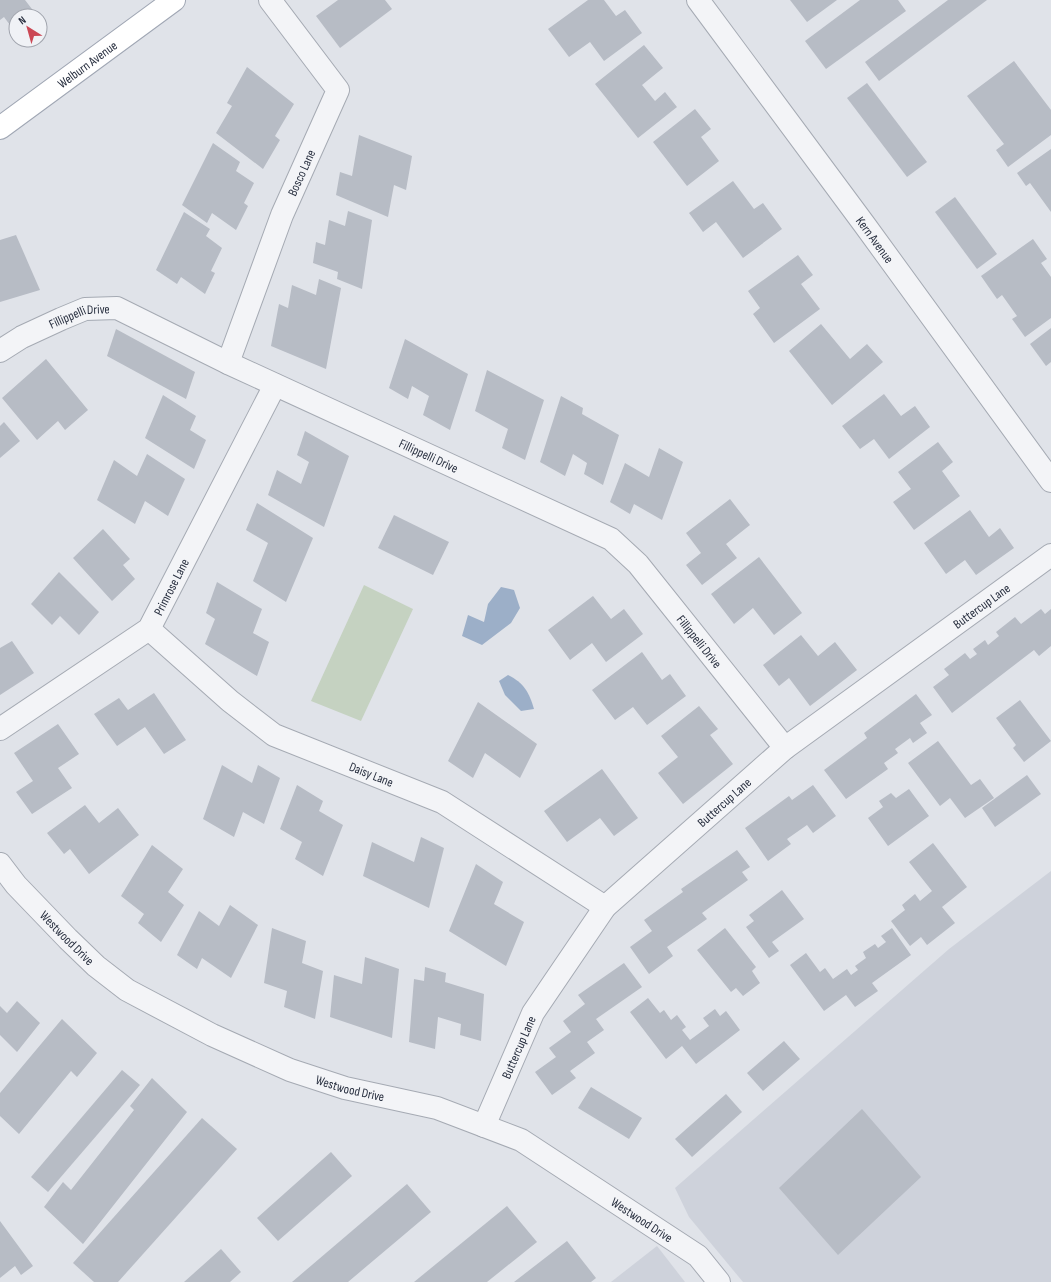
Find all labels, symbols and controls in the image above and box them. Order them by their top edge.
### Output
north arrow [8,8,48,48]
text: N [16,13,29,27]
street label: Welburn Avenue [55,38,121,92]
street label: Bosco Lane [285,147,319,199]
street label: Kern Avenue [852,214,897,267]
street label: Fillippelli Drive [46,301,110,333]
street label: Fillippelli Drive [396,436,461,477]
street label: Primrose Lane [150,556,193,618]
street label: Buttercup Lane [950,580,1014,632]
street label: Fillippelli Drive [673,612,725,672]
street label: Daisy Lane [347,759,396,791]
street label: Buttercup Lane [694,775,755,831]
street label: Westwood Drive [36,908,97,969]
street label: Buttercup Lane [499,1014,540,1081]
street label: Westwood Drive [313,1072,386,1105]
street label: Westwood Drive [608,1194,676,1246]

